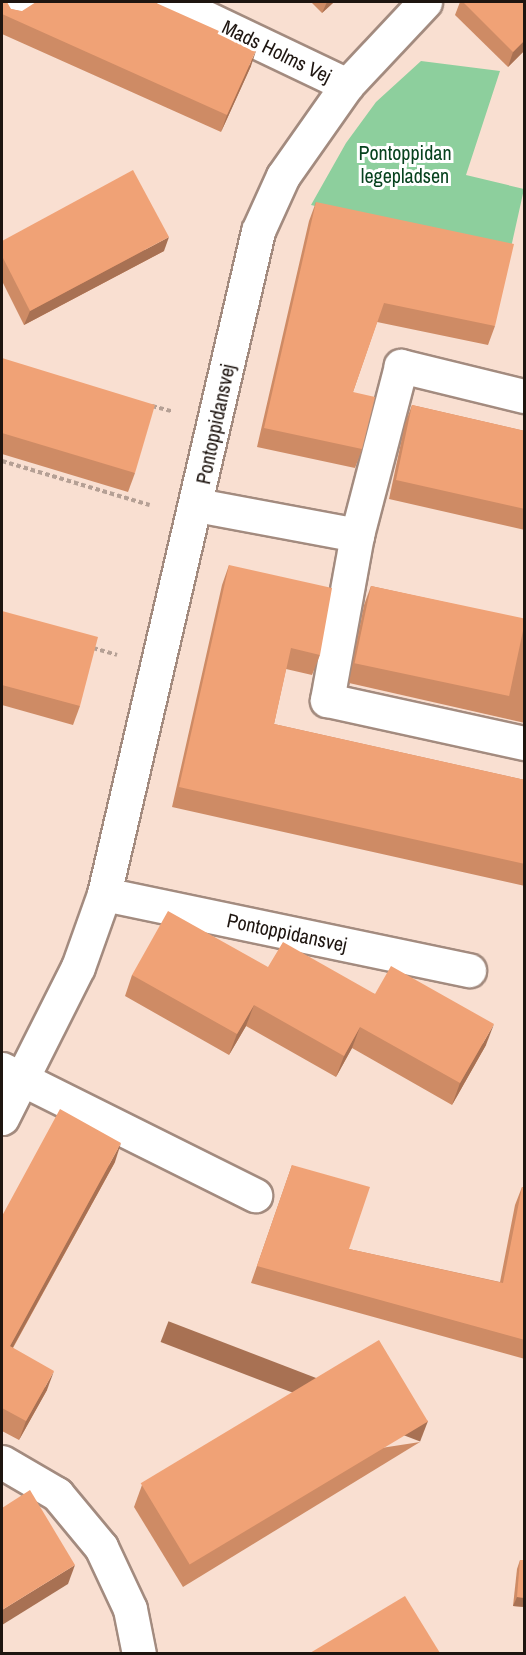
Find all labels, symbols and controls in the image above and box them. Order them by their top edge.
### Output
street label: Mads Holms Vej [218,14,336,88]
park label: Pontoppidan legepladsen [358,140,452,187]
street label: Pontoppidansvej [191,362,239,486]
street label: Pontoppidansvej [225,908,349,956]

